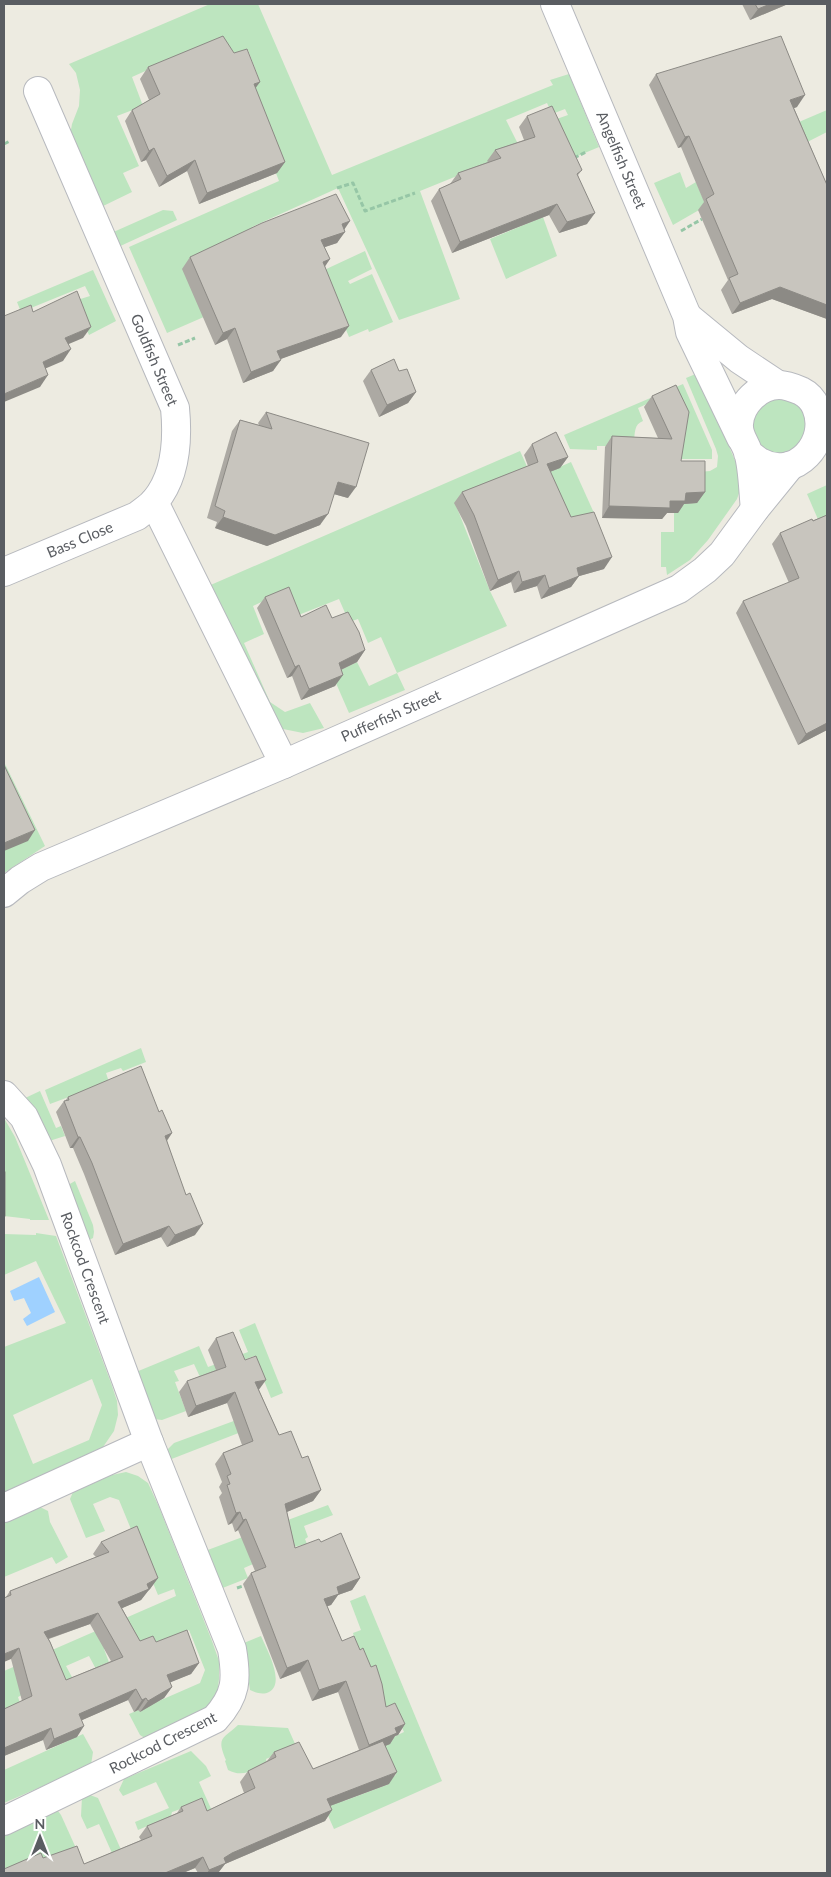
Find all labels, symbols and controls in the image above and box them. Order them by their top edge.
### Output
street label: Angelfish Street [593,108,651,212]
street label: Goldfish Street [127,311,183,409]
street label: Bass Close [44,517,116,561]
street label: Pufferfish Street [338,685,444,745]
street label: Rockcod Crescent [57,1209,115,1327]
street label: Rockcod Crescent [106,1707,220,1777]
north arrow [15,1812,65,1862]
text: N [35,1815,45,1832]

